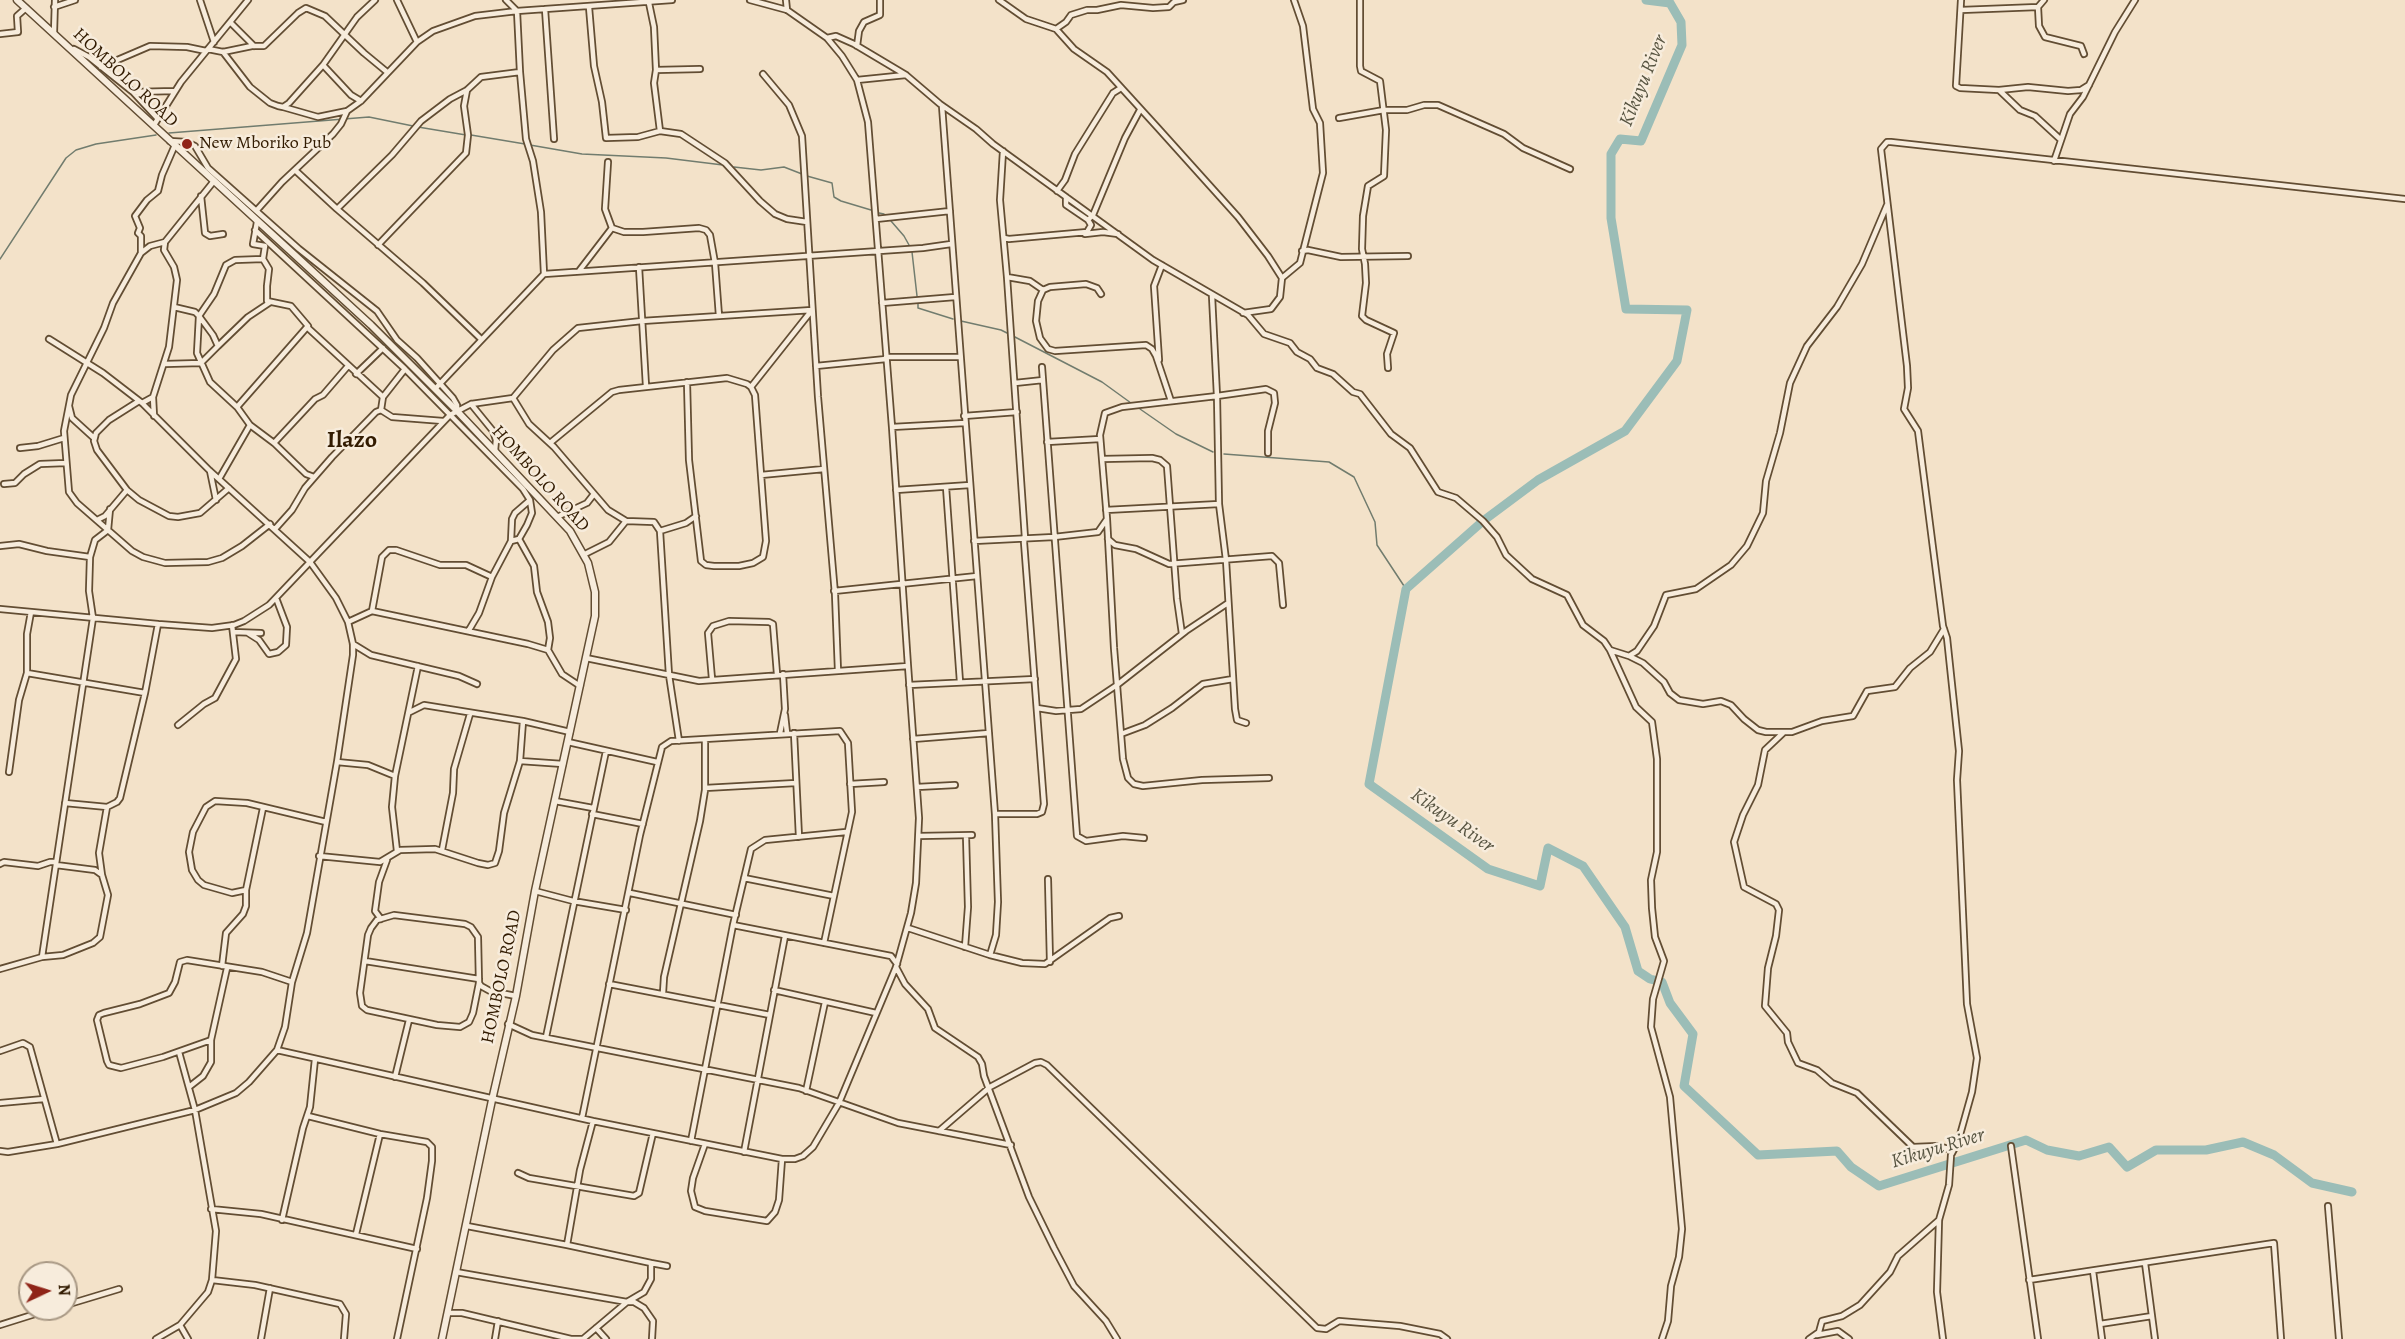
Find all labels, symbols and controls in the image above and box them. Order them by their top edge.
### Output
street label: HOMBOLO ROAD [68,24,182,132]
water label: Kikuyu River [1615,32,1673,130]
place label: New Mboriko Pub [199,133,331,155]
marker: New Mboriko Pub [180,137,194,151]
street label: HOMBOLO ROAD [487,421,593,537]
district label: Ilazo [327,427,377,455]
water label: Kikuyu River [1406,783,1498,859]
street label: HOMBOLO ROAD [477,908,527,1046]
water label: Kikuyu River [1888,1123,1988,1175]
north arrow [18,1261,78,1321]
text: N [53,1283,75,1296]

